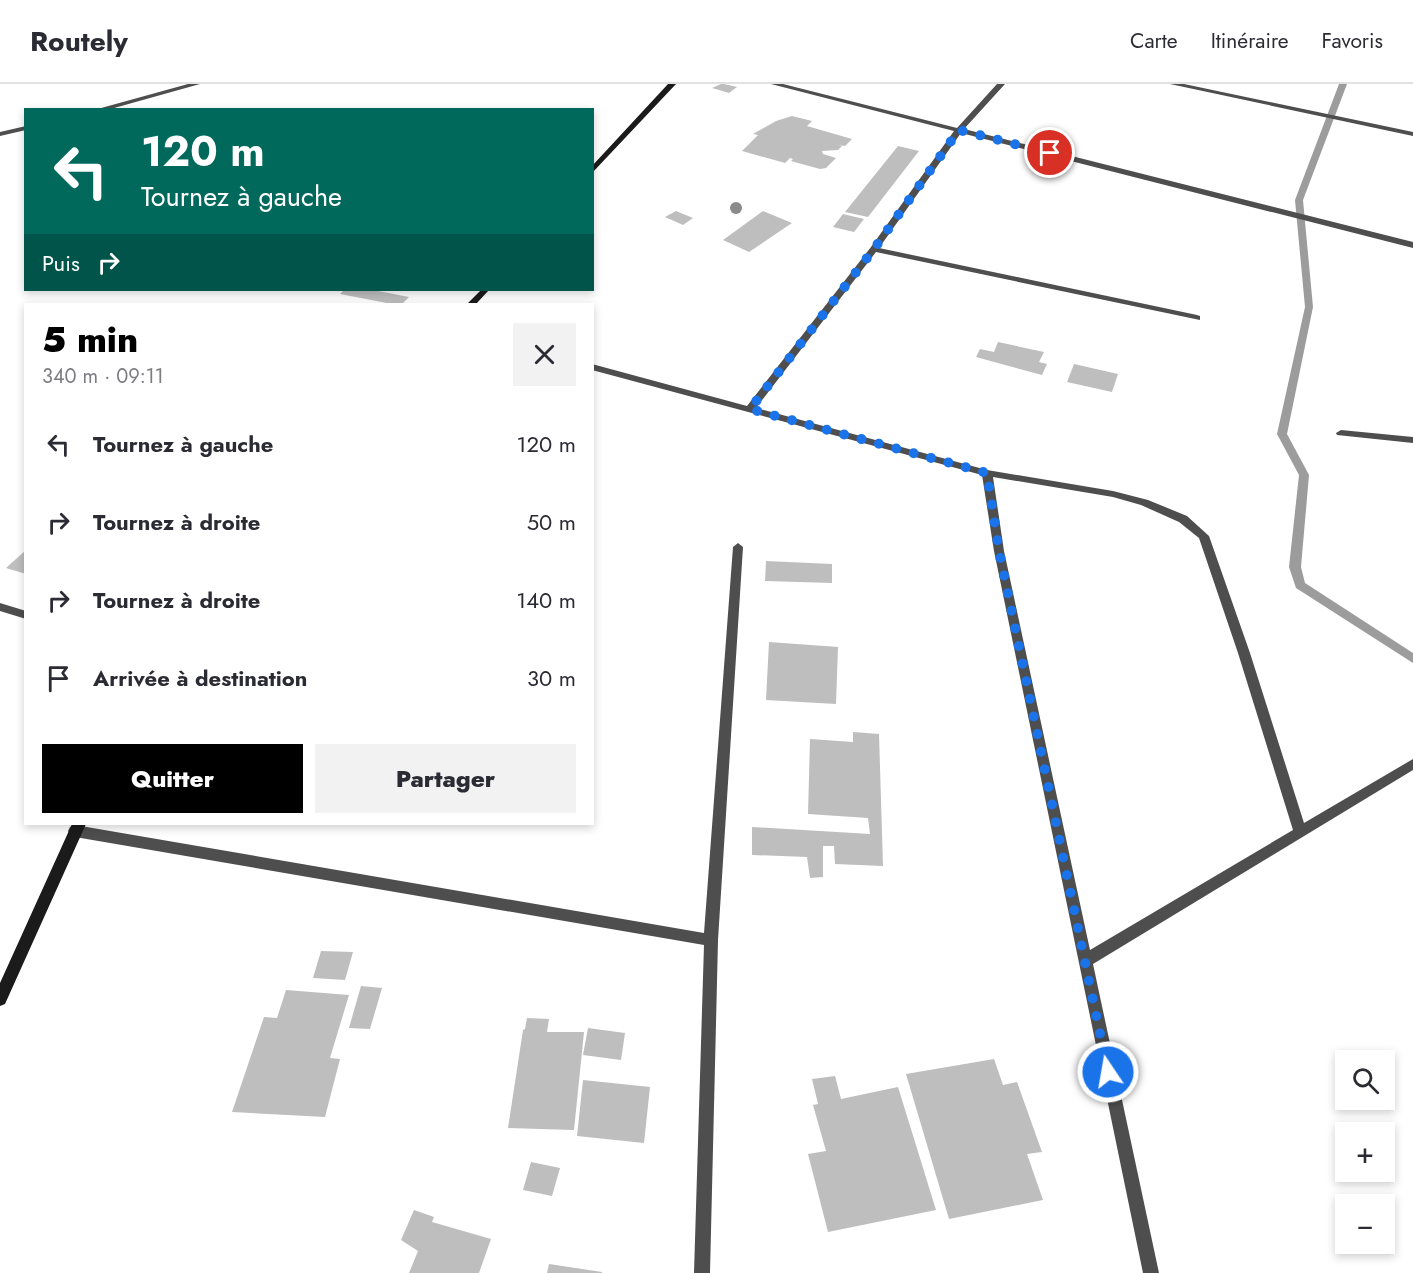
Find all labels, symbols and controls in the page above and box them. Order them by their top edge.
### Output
text: Routely [30,21,128,62]
text: Carte [1130,26,1178,56]
text: Itinéraire [1211,26,1289,56]
text: Favoris [1322,26,1383,56]
text: 120 m [141,121,265,182]
pin [1024,127,1075,178]
icon: left [42,132,120,210]
icon: arrive [1033,136,1066,169]
text: Tournez à gauche [141,177,342,216]
icon: right [92,246,125,279]
text: Puis [42,247,80,279]
text: 5 min [42,313,138,365]
button: close [513,323,576,386]
text: 340 m · 09:11 [42,362,164,391]
icon: left [42,428,75,461]
text: Tournez à gauche [93,428,273,460]
text: 120 m [517,428,576,460]
icon: right [42,506,75,539]
text: Tournez à droite [93,506,260,538]
text: 50 m [527,506,576,538]
icon: right [42,584,75,617]
text: Tournez à droite [93,584,260,616]
text: 140 m [516,584,576,616]
icon: arrive [42,662,75,695]
text: Arrivée à destination [93,662,307,694]
text: 30 m [527,662,576,694]
button: Quitter [42,744,303,813]
button: Partager [315,744,576,813]
position arrow [1076,1040,1140,1104]
map controls [1335,1050,1395,1254]
button: search [1335,1050,1395,1110]
button: + [1335,1122,1395,1182]
button: − [1335,1194,1395,1254]

